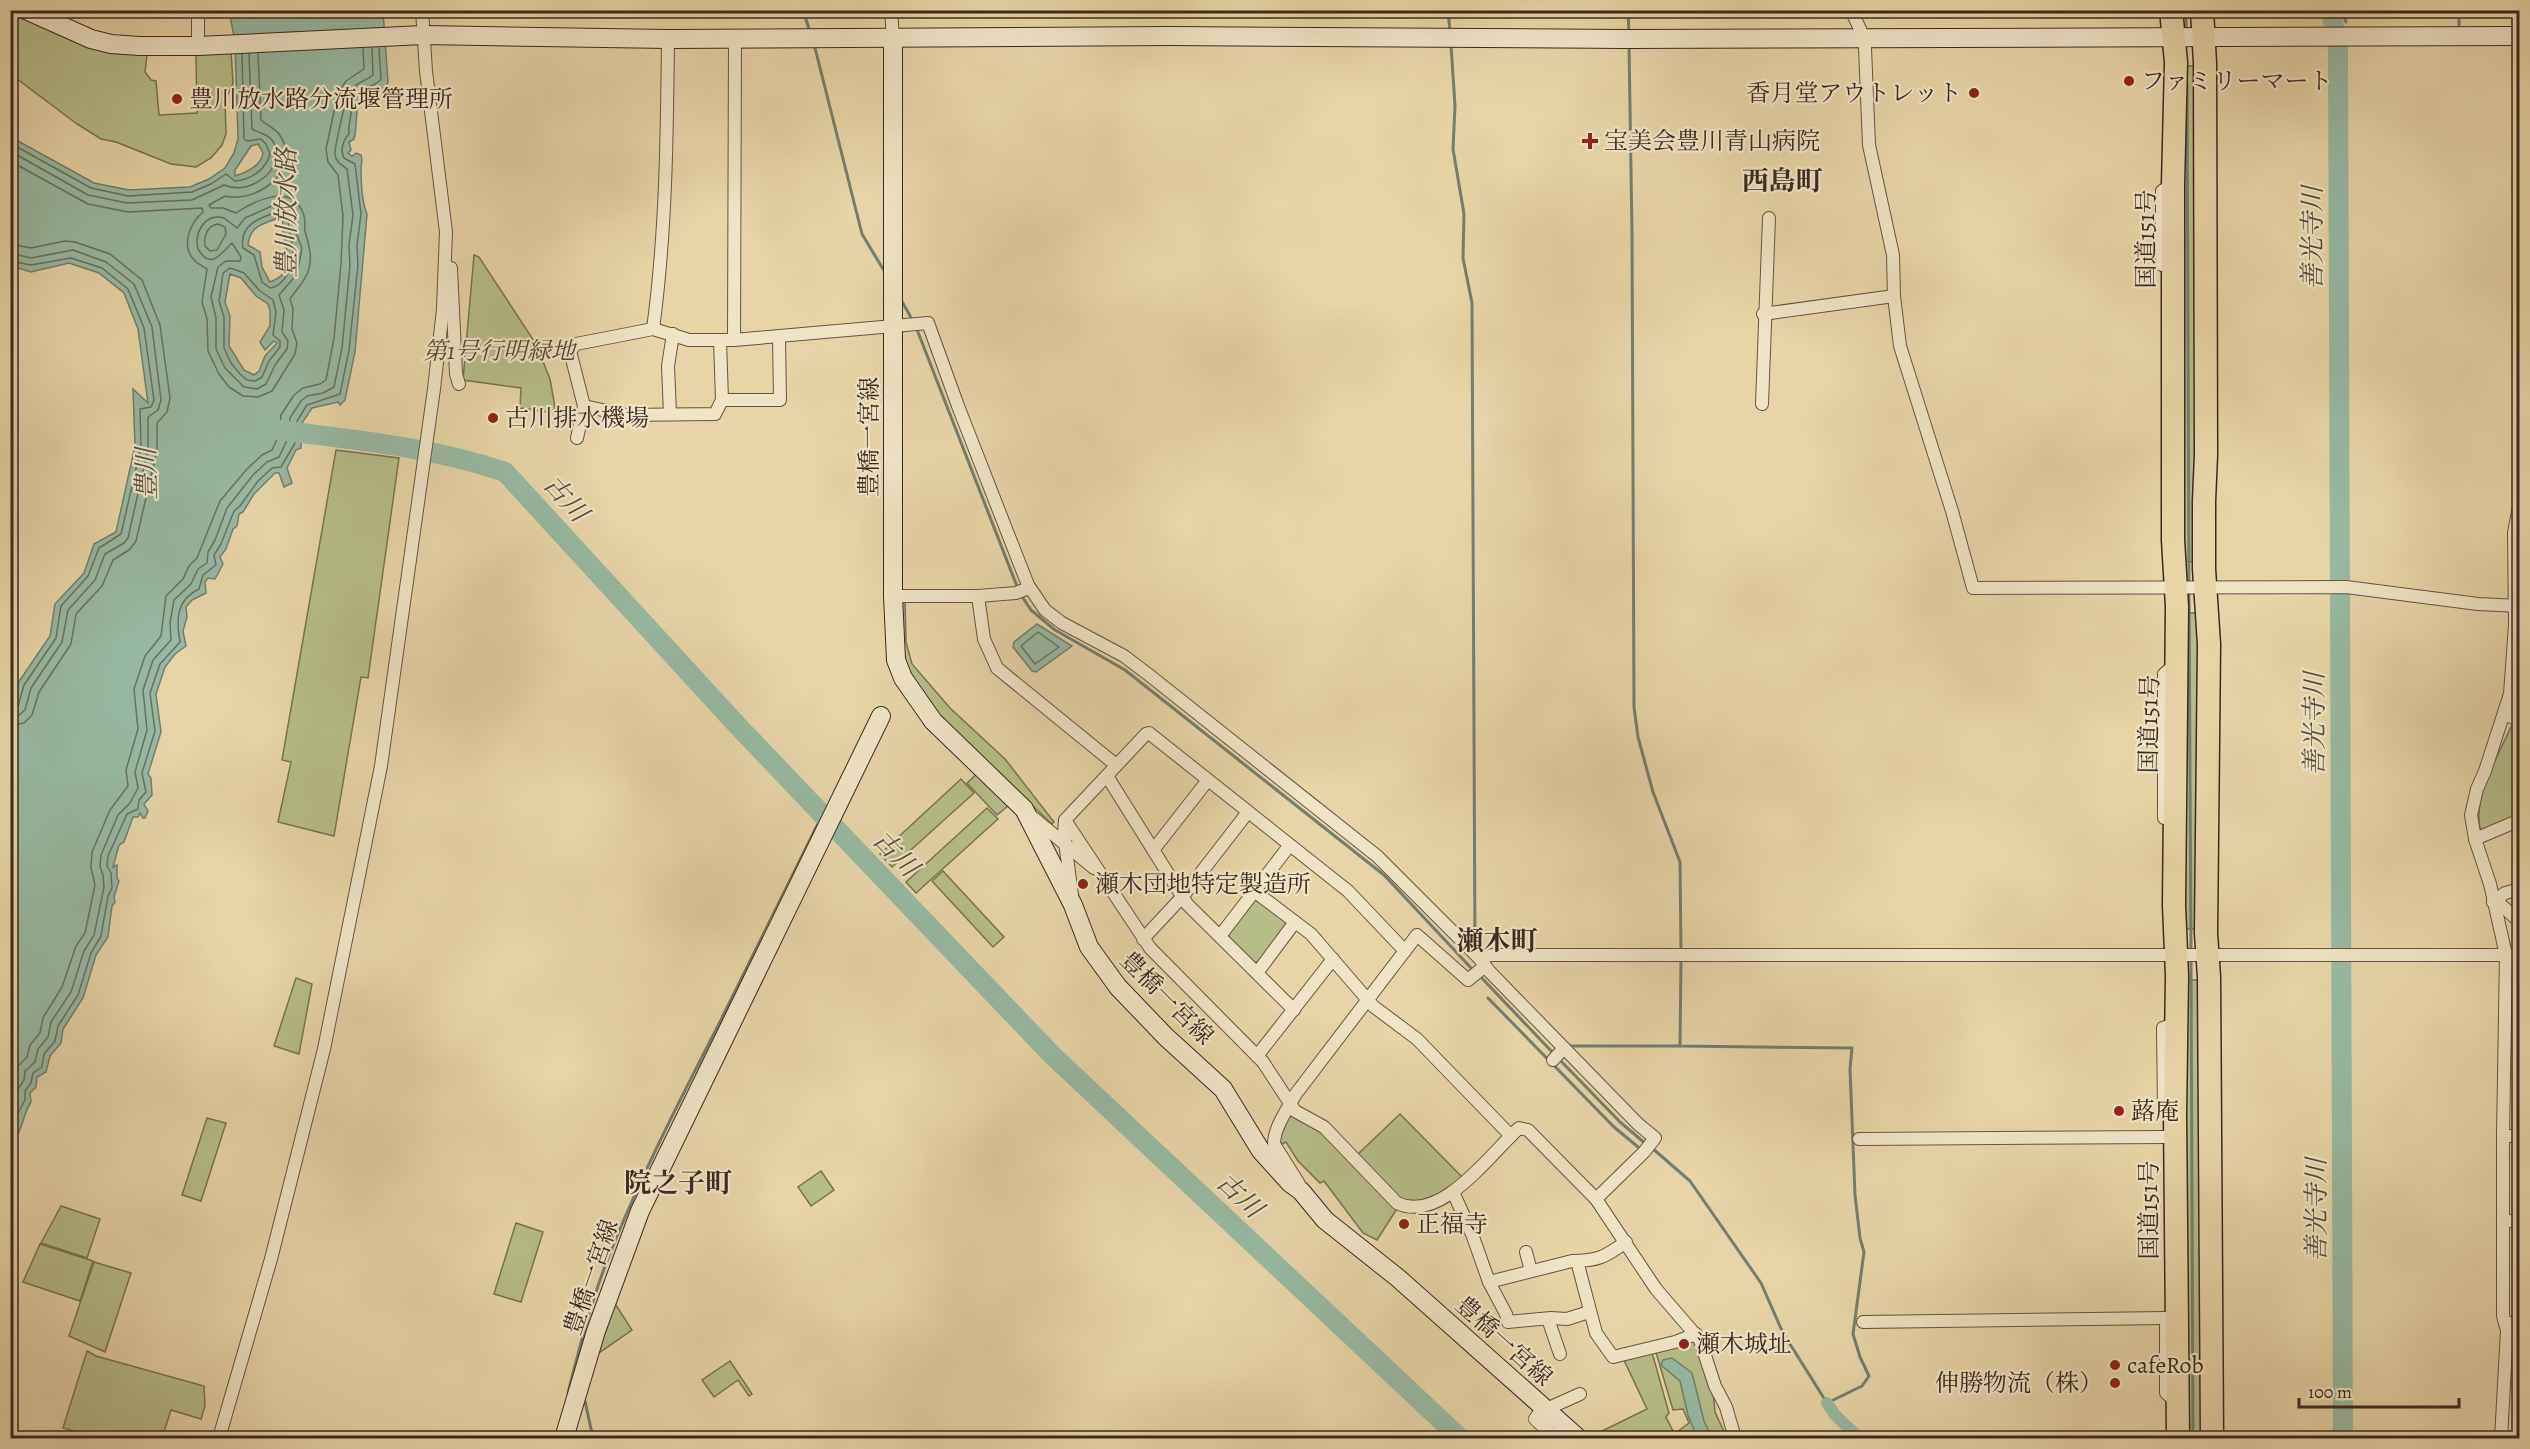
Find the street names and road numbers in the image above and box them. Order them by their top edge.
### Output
street label: 国道151号 [2130,190,2162,288]
street label: 豊橋一宮線 [853,377,885,497]
street label: 国道151号 [2132,674,2166,774]
street label: 豊橋一宮線 [1113,944,1221,1052]
street label: 国道151号 [2133,1161,2165,1259]
street label: 豊橋一宮線 [556,1215,626,1339]
street label: 豊橋一宮線 [1449,1289,1559,1393]

